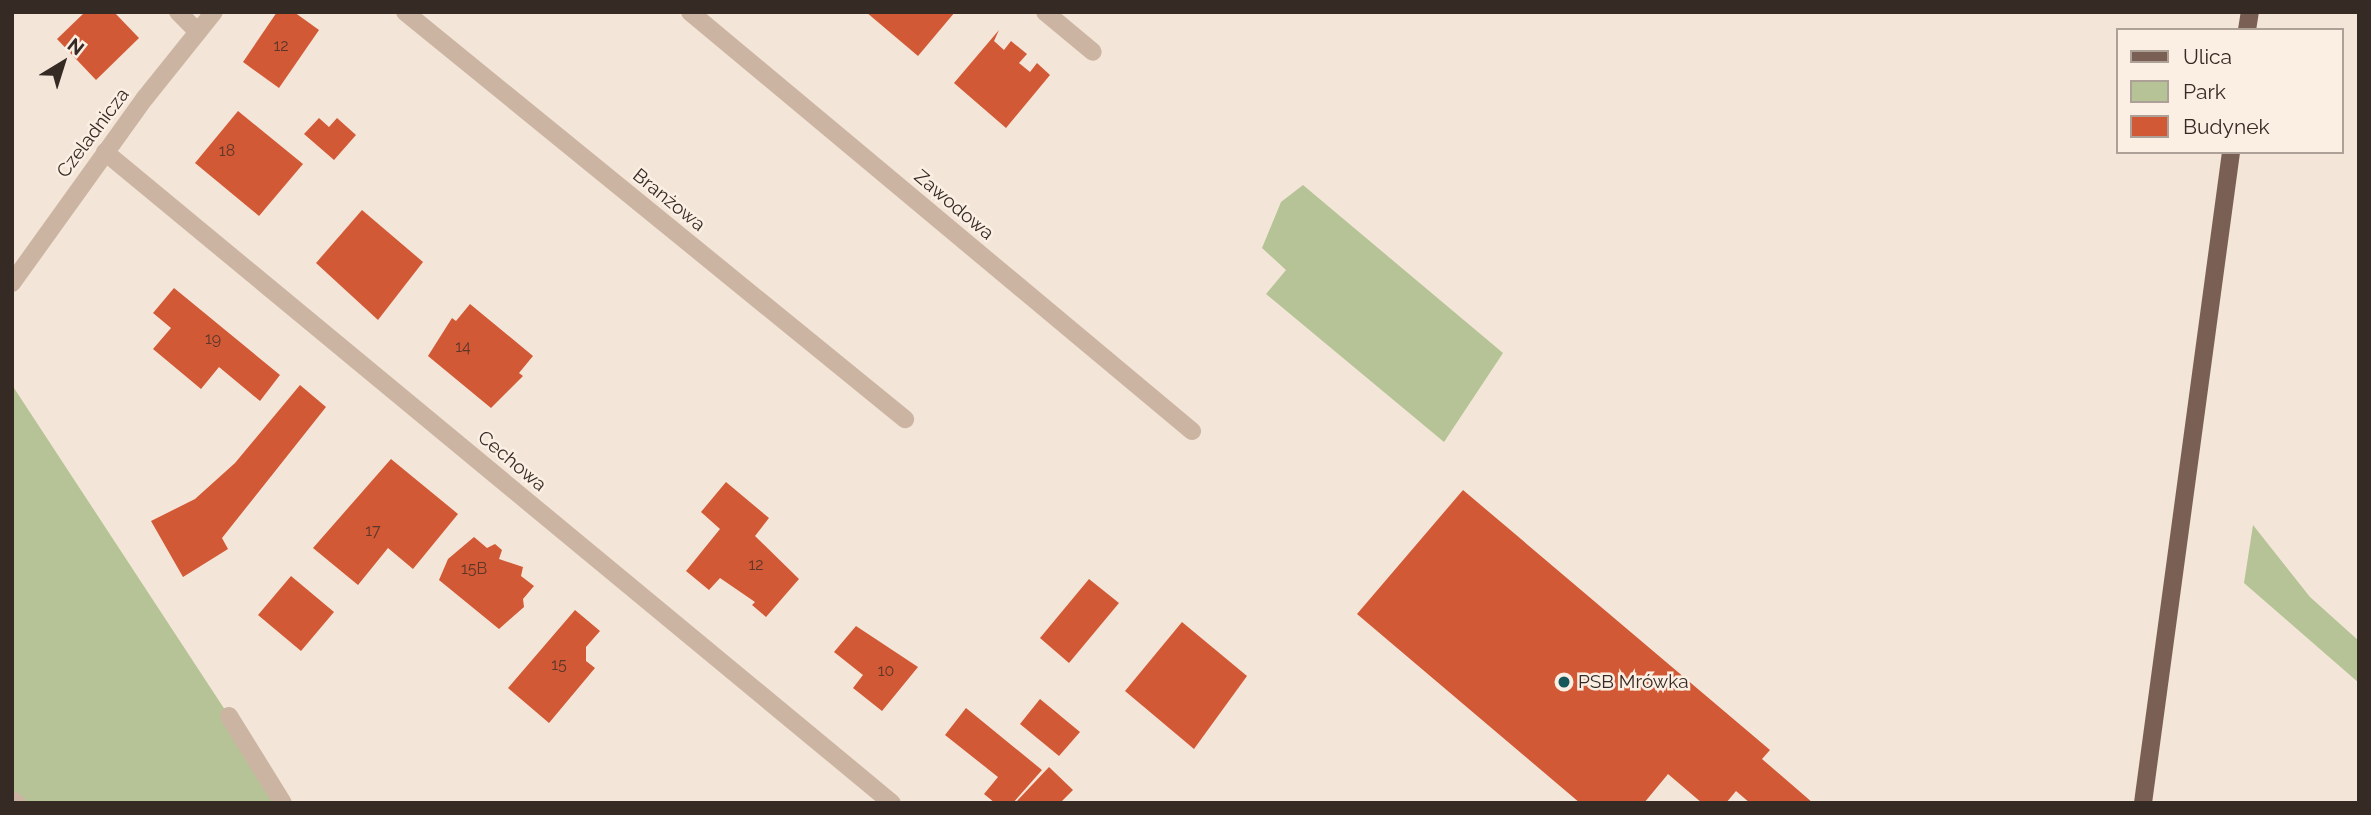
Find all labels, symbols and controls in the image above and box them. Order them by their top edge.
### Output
north arrow [28,28,98,98]
legend [2116,28,2343,154]
text: N [63,33,88,60]
house number: 12 [273,36,289,56]
text: Ulica [2183,44,2232,69]
text: Park [2183,79,2226,104]
street label: Czeladnicza [52,84,134,182]
text: Budynek [2183,114,2270,139]
house number: 18 [219,141,235,161]
street label: Branżowa [628,164,710,236]
street label: Zawodowa [910,165,998,245]
house number: 19 [205,329,221,349]
house number: 14 [455,337,471,357]
street label: Cechowa [473,426,551,496]
house number: 17 [365,521,381,541]
house number: 12 [748,555,764,575]
house number: 15B [461,559,487,579]
house number: 15 [551,655,567,675]
house number: 10 [878,661,894,681]
place label: PSB Mrówka [1578,671,1689,693]
marker: PSB Mrówka [1556,674,1572,690]

